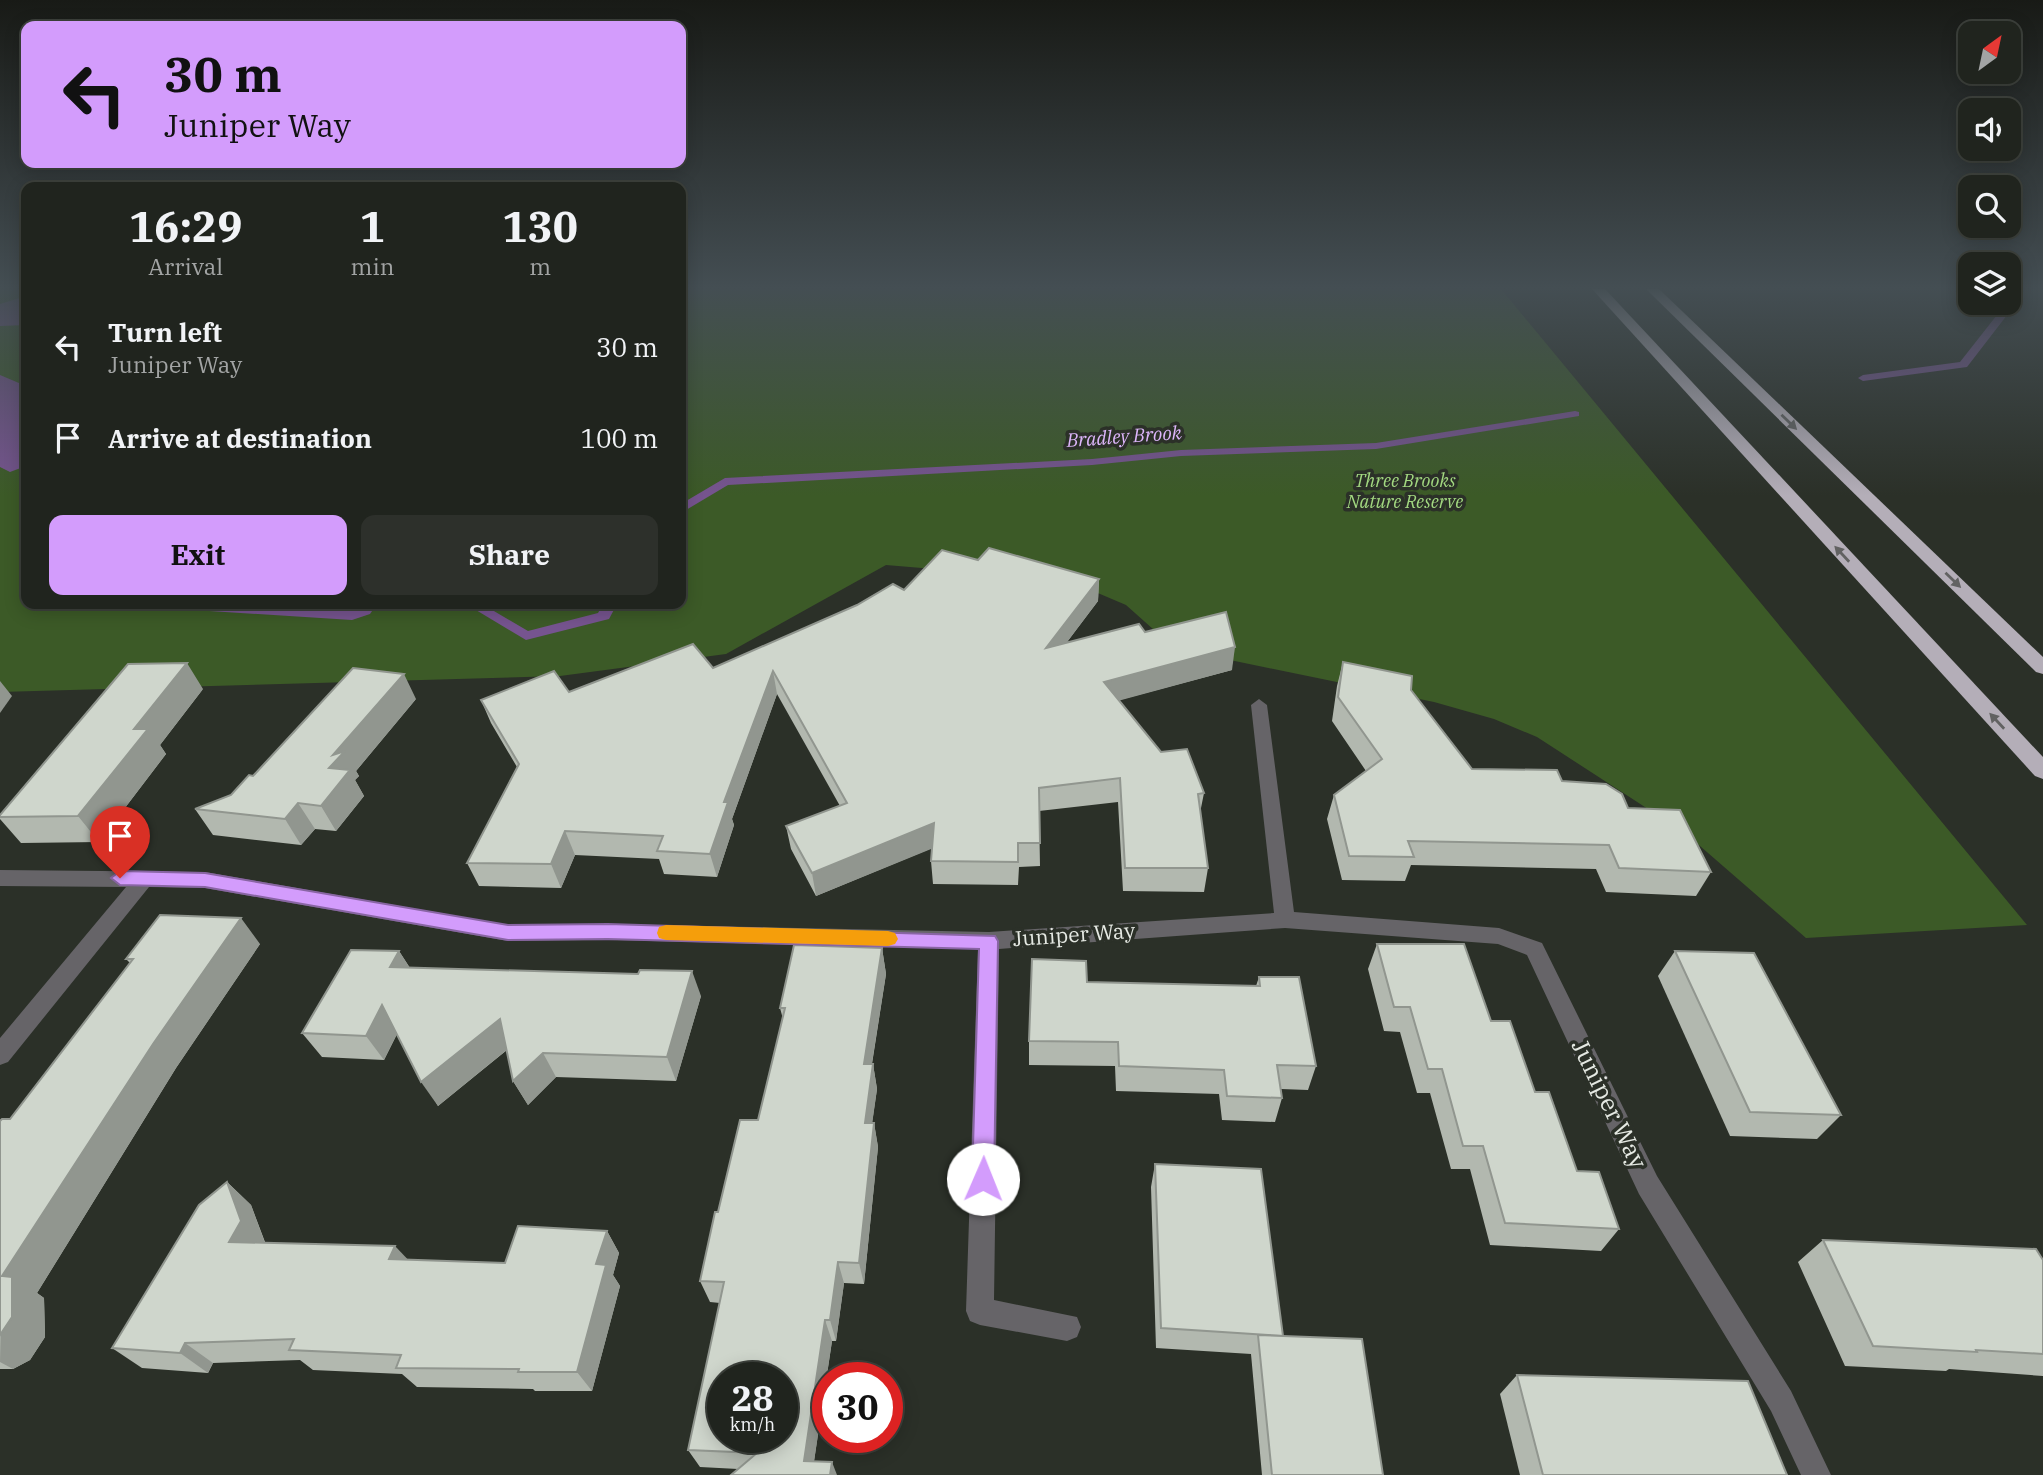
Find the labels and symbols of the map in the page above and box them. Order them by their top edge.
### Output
north arrow [1958,21,2021,84]
one-way arrow [1781,413,1798,430]
water label: Bradley Brook [1065,420,1183,452]
park label: Three Brooks Nature Reserve [1346,469,1463,513]
one-way arrow [1835,546,1851,563]
one-way arrow [1944,572,1961,589]
one-way arrow [1989,713,2005,730]
pin [90,806,150,878]
street label: Juniper Way [1012,916,1137,952]
street label: Juniper Way [1565,1034,1655,1174]
position arrow [946,1142,1020,1216]
speed limit sign: 30 [812,1362,903,1453]

